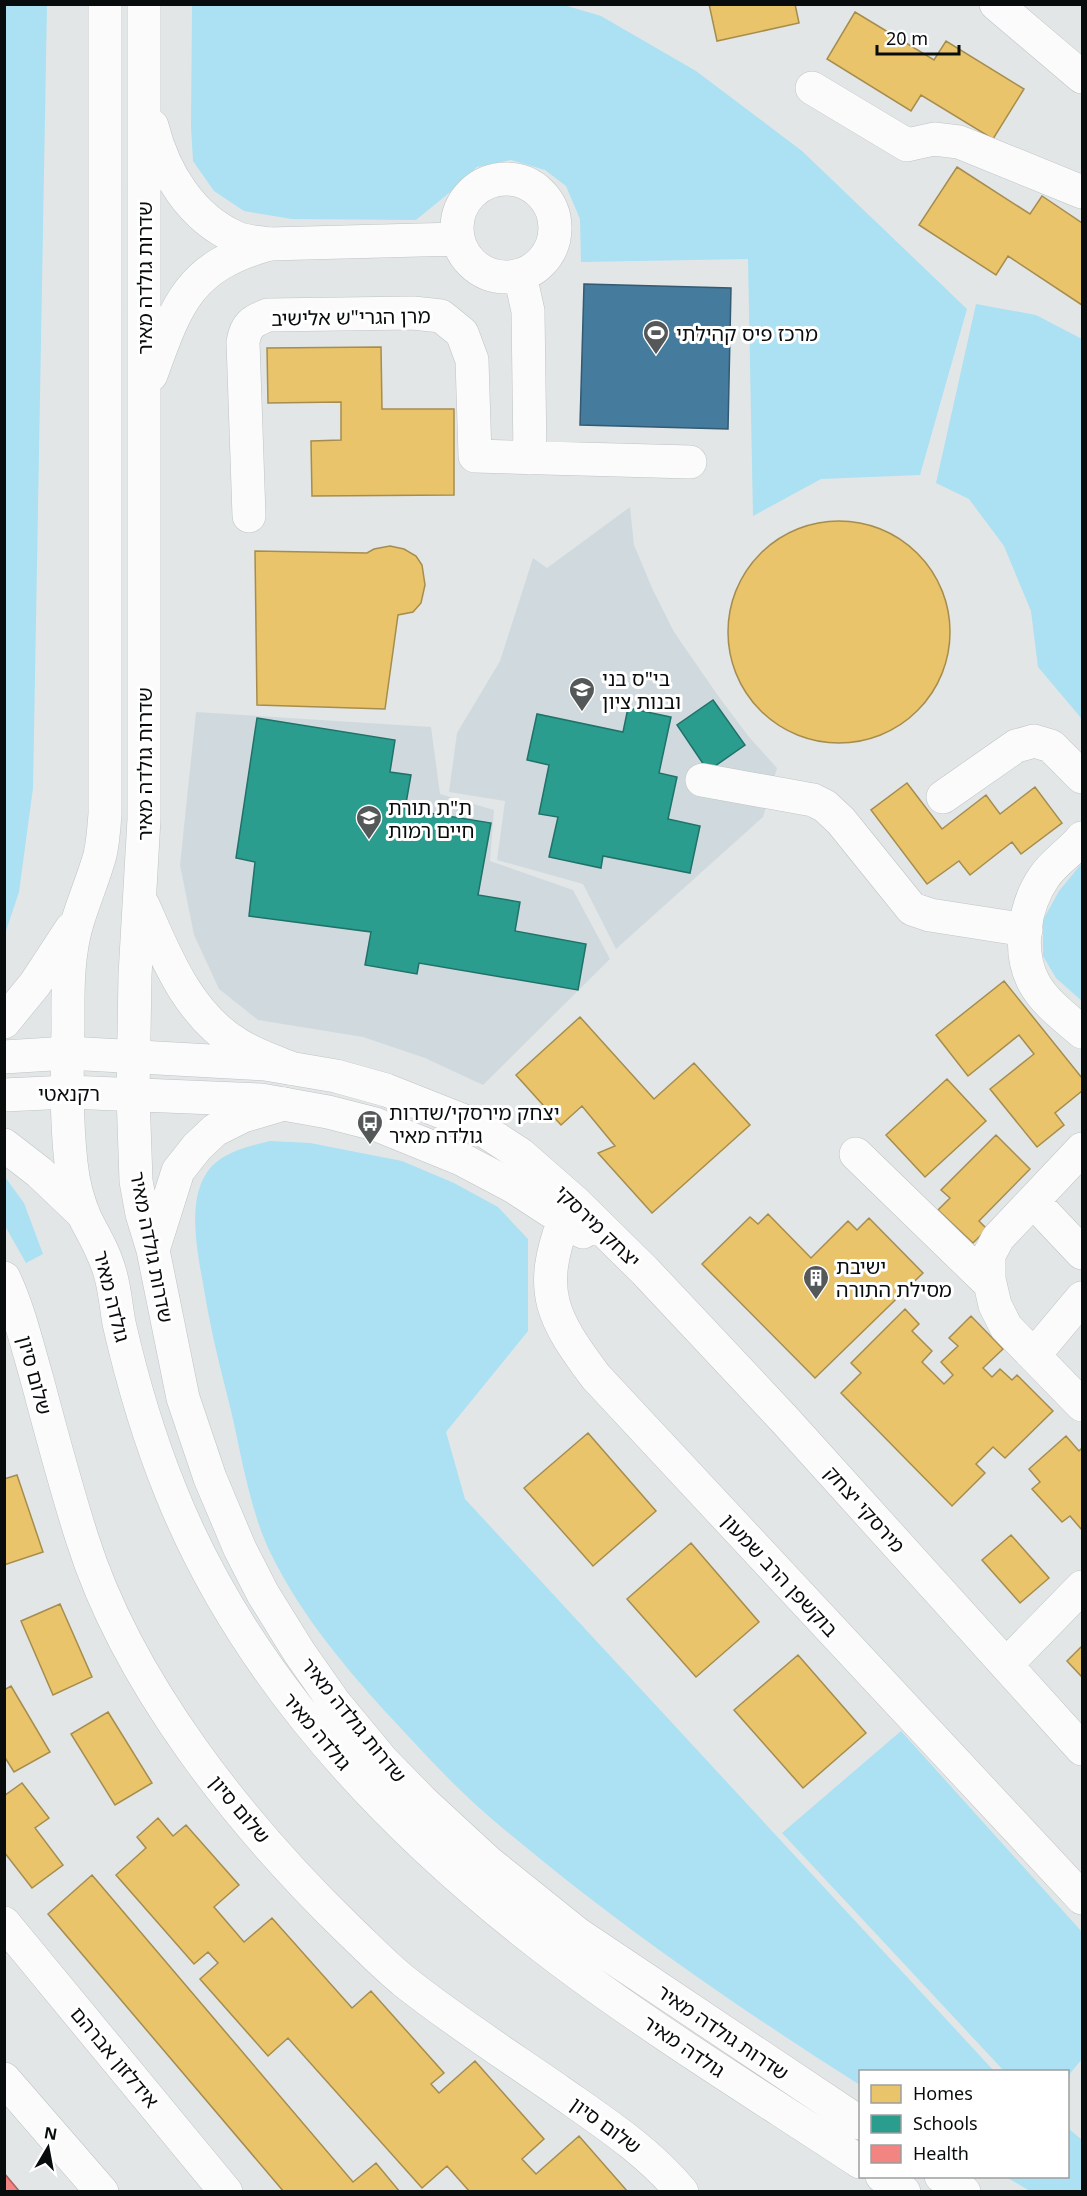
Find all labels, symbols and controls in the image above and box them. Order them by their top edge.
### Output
scale bar [877,18,960,56]
text: 20 m [886,26,928,50]
street label: שדרות גולדה מאיר [131,201,158,355]
street label: מרן הגרי"ש אלישיב [271,302,431,332]
sports icon: מרכז פיס קהילתי [641,318,671,356]
place label: מרכז פיס קהילתי [676,320,818,347]
place label: בי"ס בני ובנות ציון [602,665,681,715]
school or university icon: בי"ס בני ובנות ציון [567,675,597,713]
street label: שדרות גולדה מאיר [131,687,158,841]
place label: ת"ת תורת חיים רמות [388,794,475,844]
school or university icon: ת"ת תורת חיים רמות [354,803,384,841]
street label: רקנאטי [38,1080,100,1107]
place label: יצחק מירסקי/שדרות גולדה מאיר [389,1099,560,1149]
bus stop icon: יצחק מירסקי/שדרות גולדה מאיר [355,1108,385,1146]
street label: שדרות גולדה מאיר [124,1169,180,1325]
street label: יצחק מירסקי [550,1179,646,1273]
street label: גולדה מאיר [88,1247,137,1345]
place label: ישיבת מסילת התורה [836,1253,952,1303]
building icon: ישיבת מסילת התורה [801,1263,831,1301]
street label: שלום סיון [11,1332,59,1418]
street label: מירסקי יצחק [819,1460,911,1558]
street label: בוקשפן הרב שמעון [716,1508,844,1642]
street label: שדרות גולדה מאיר [296,1653,412,1787]
street label: גולדה מאיר [278,1687,356,1775]
street label: שלום סיון [204,1769,276,1849]
street label: שדרות גולדה מאיר [653,1979,793,2085]
street label: אידלזון אברהם [65,2001,165,2113]
street label: גולדה מאיר [639,2010,729,2082]
legend [859,2070,1069,2178]
text: Homes [913,2081,973,2105]
street label: שלום סיון [565,2090,647,2160]
text: Schools [913,2111,978,2135]
north arrow [18,2118,78,2178]
text: N [42,2121,59,2145]
text: Health [913,2141,969,2165]

